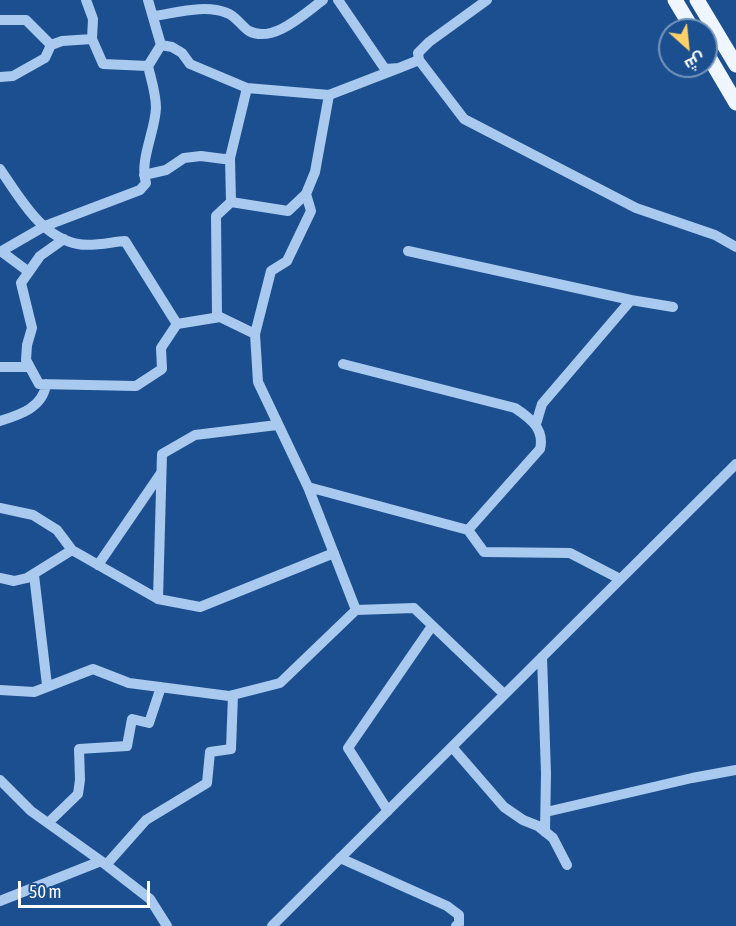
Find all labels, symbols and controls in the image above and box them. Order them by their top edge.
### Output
north arrow [658,18,718,78]
text: ش [682,50,708,75]
scale bar [21,869,153,907]
text: 50 m [29,881,61,902]

